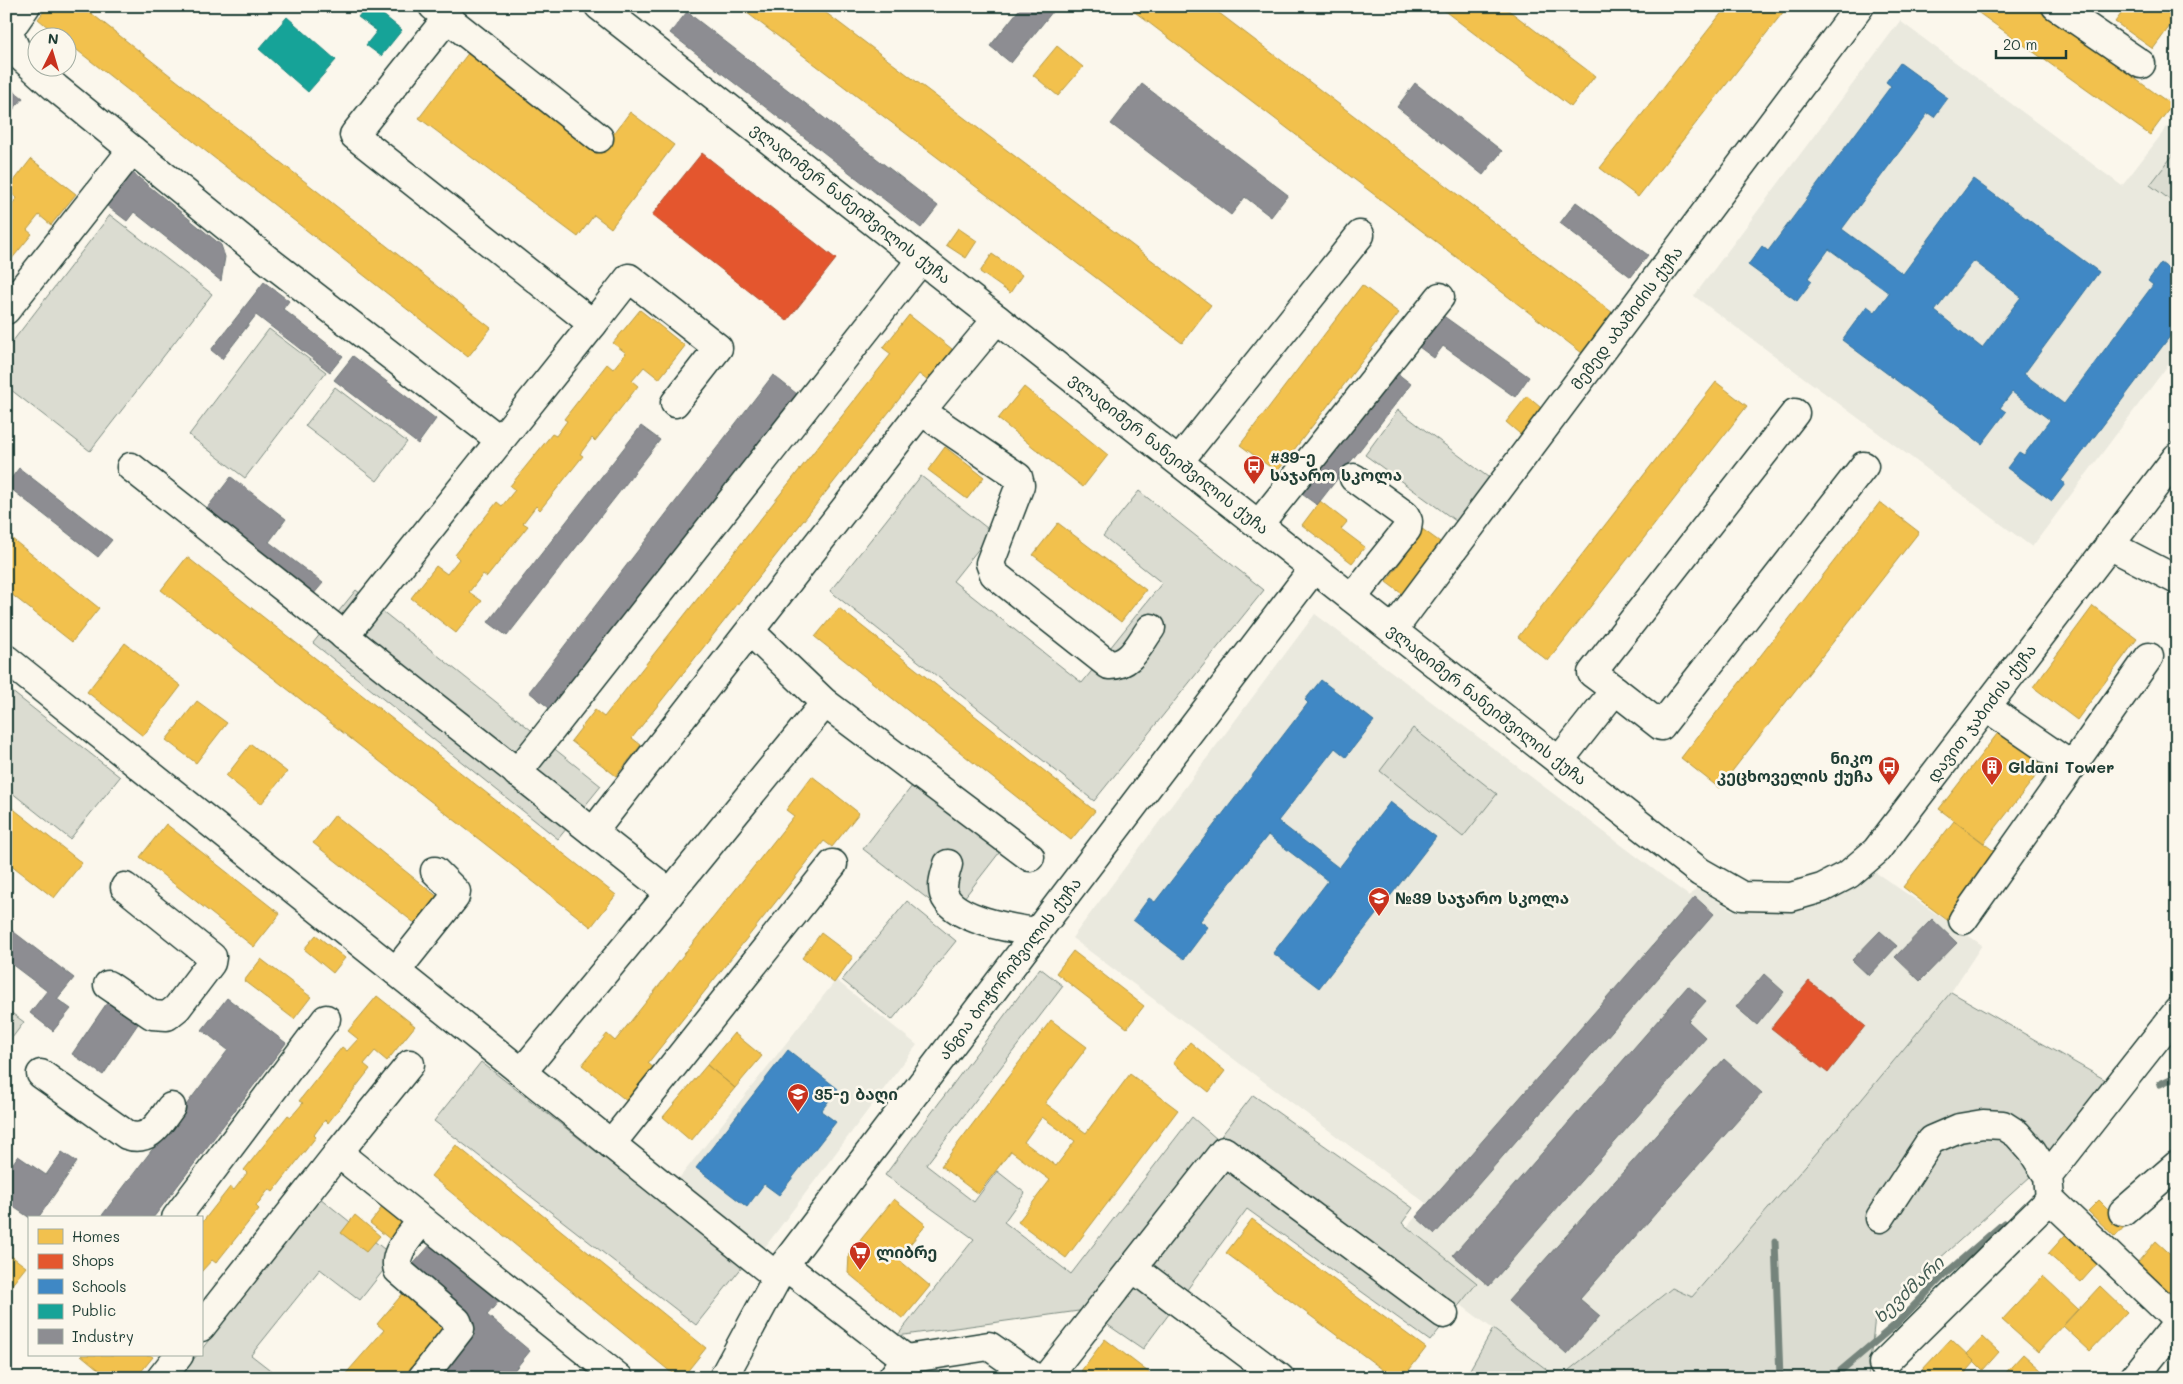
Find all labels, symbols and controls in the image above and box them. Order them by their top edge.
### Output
north arrow [28,28,78,78]
scale bar [1996,28,2066,60]
text: N [47,29,59,48]
text: 20 m [2003,34,2037,54]
street label: ვლადიმერ ნანეიშვილის ქუჩა [747,118,956,288]
street label: მემედ აბაშიძის ქუჩა [1566,241,1687,393]
street label: ვლადიმერ ნანეიშვილის ქუჩა [1065,368,1274,538]
place label: #39-ე საჯარო სკოლა [1270,446,1402,486]
bus stop icon: #39-ე საჯარო სკოლა [1242,454,1266,485]
street label: ვლადიმერ ნანეიშვილის ქუჩა [1384,619,1592,789]
street label: დავით ჯაბიძის ქუჩა [1922,640,2040,786]
place label: ნიკო კეცხოველის ქუჩა [1717,747,1873,787]
bus stop icon: ნიკო კეცხოველის ქუჩა [1877,755,1901,786]
building icon: Gldani Tower [1980,755,2004,786]
place label: Gldani Tower [2008,756,2114,777]
street label: ანგია ბოჭორიშვილის ქუჩა [933,873,1085,1063]
school or university icon: №39 საჯარო სკოლა [1367,886,1391,917]
place label: №39 საჯარო სკოლა [1395,887,1569,909]
school or university icon: 35-ე ბაღი [786,1082,810,1113]
place label: 35-ე ბაღი [814,1083,898,1105]
legend [28,1216,202,1356]
text: Homes [72,1226,120,1246]
supermarket icon: ლიბრე [848,1240,872,1271]
place label: ლიბრე [876,1241,937,1263]
text: Shops [72,1250,114,1270]
water label: ხევძმარი [1868,1250,1949,1328]
text: Schools [72,1276,127,1296]
text: Public [72,1300,116,1320]
text: Industry [72,1326,134,1346]

